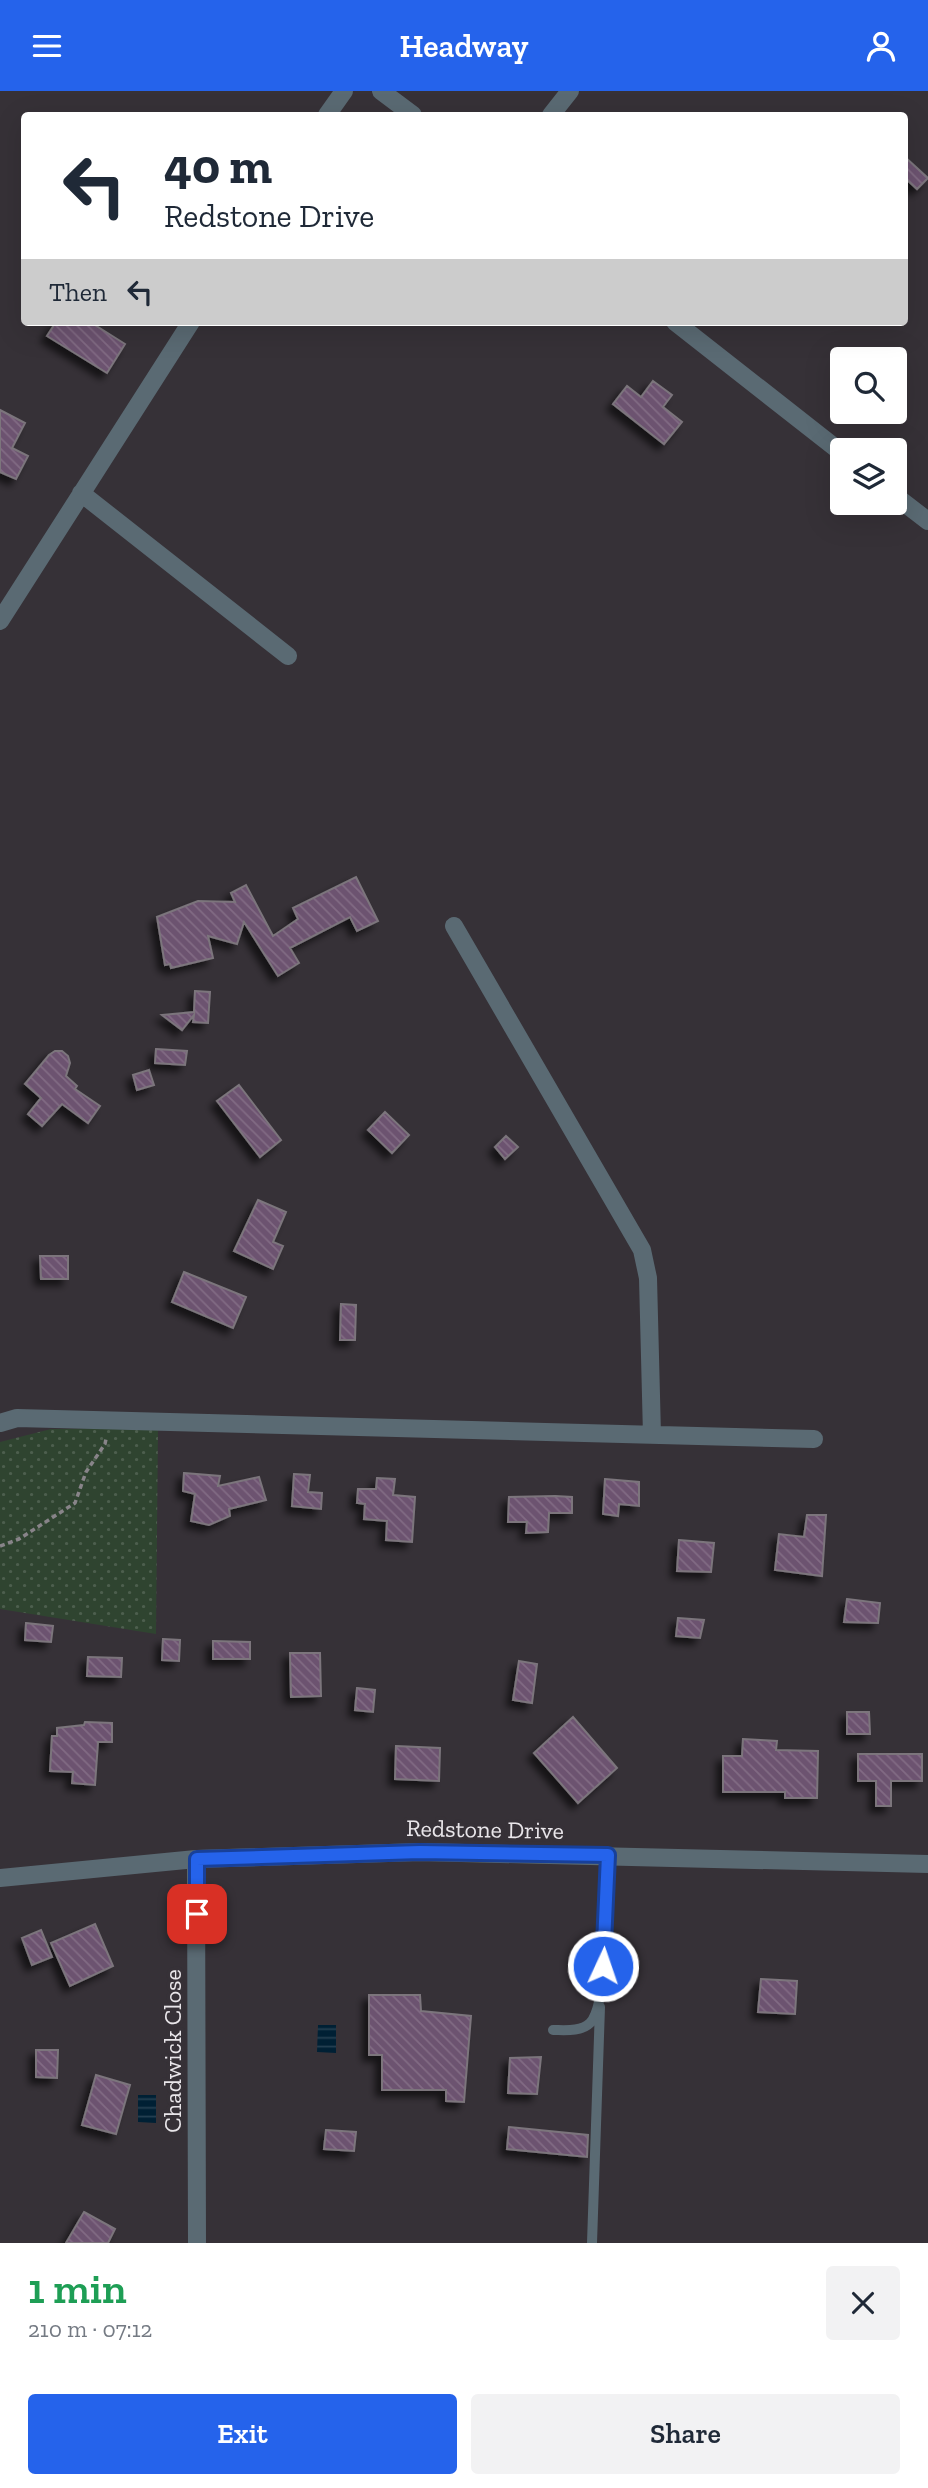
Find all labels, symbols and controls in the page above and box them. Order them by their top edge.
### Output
icon: menu [28,27,66,65]
text: Headway [400,27,528,65]
icon: person [862,27,900,65]
text: 40 m [164,137,272,196]
icon: left [49,140,140,231]
text: Redstone Drive [164,197,374,235]
icon: left [121,273,159,311]
text: Then [49,276,107,308]
map controls [830,347,907,515]
button: search [830,347,907,424]
button: layers [830,438,907,515]
street label: Redstone Drive [406,1813,564,1845]
pin [167,1884,227,1944]
icon: arrive [178,1895,216,1933]
position arrow [566,1929,640,2003]
street label: Chadwick Close [158,1969,187,2133]
text: 1 min [28,2263,127,2314]
button: close [826,2266,900,2340]
text: 210 m · 07:12 [28,2315,152,2343]
button: Exit [28,2394,457,2474]
button: Share [471,2394,900,2474]

